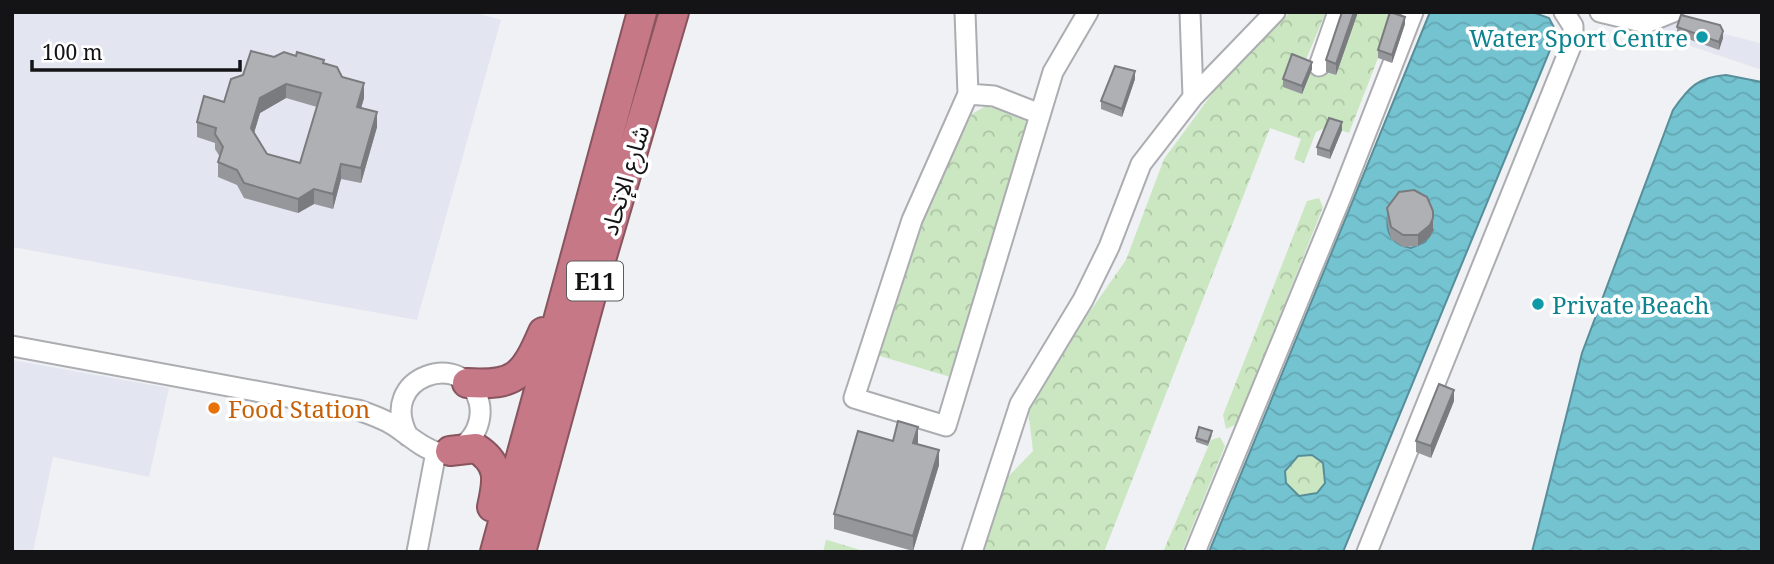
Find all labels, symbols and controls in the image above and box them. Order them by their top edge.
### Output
place label: Water Sport Centre [1469,21,1688,54]
scale bar [32,28,240,72]
marker: Water Sport Centre [1694,29,1710,45]
text: 100 m [42,38,103,66]
street label: شارع الإتحاد [592,121,658,240]
road number: E11 [567,262,623,300]
place label: Private Beach [1552,288,1710,321]
marker: Private Beach [1530,296,1546,312]
place label: Food Station [228,392,370,425]
marker: Food Station [206,400,222,416]

